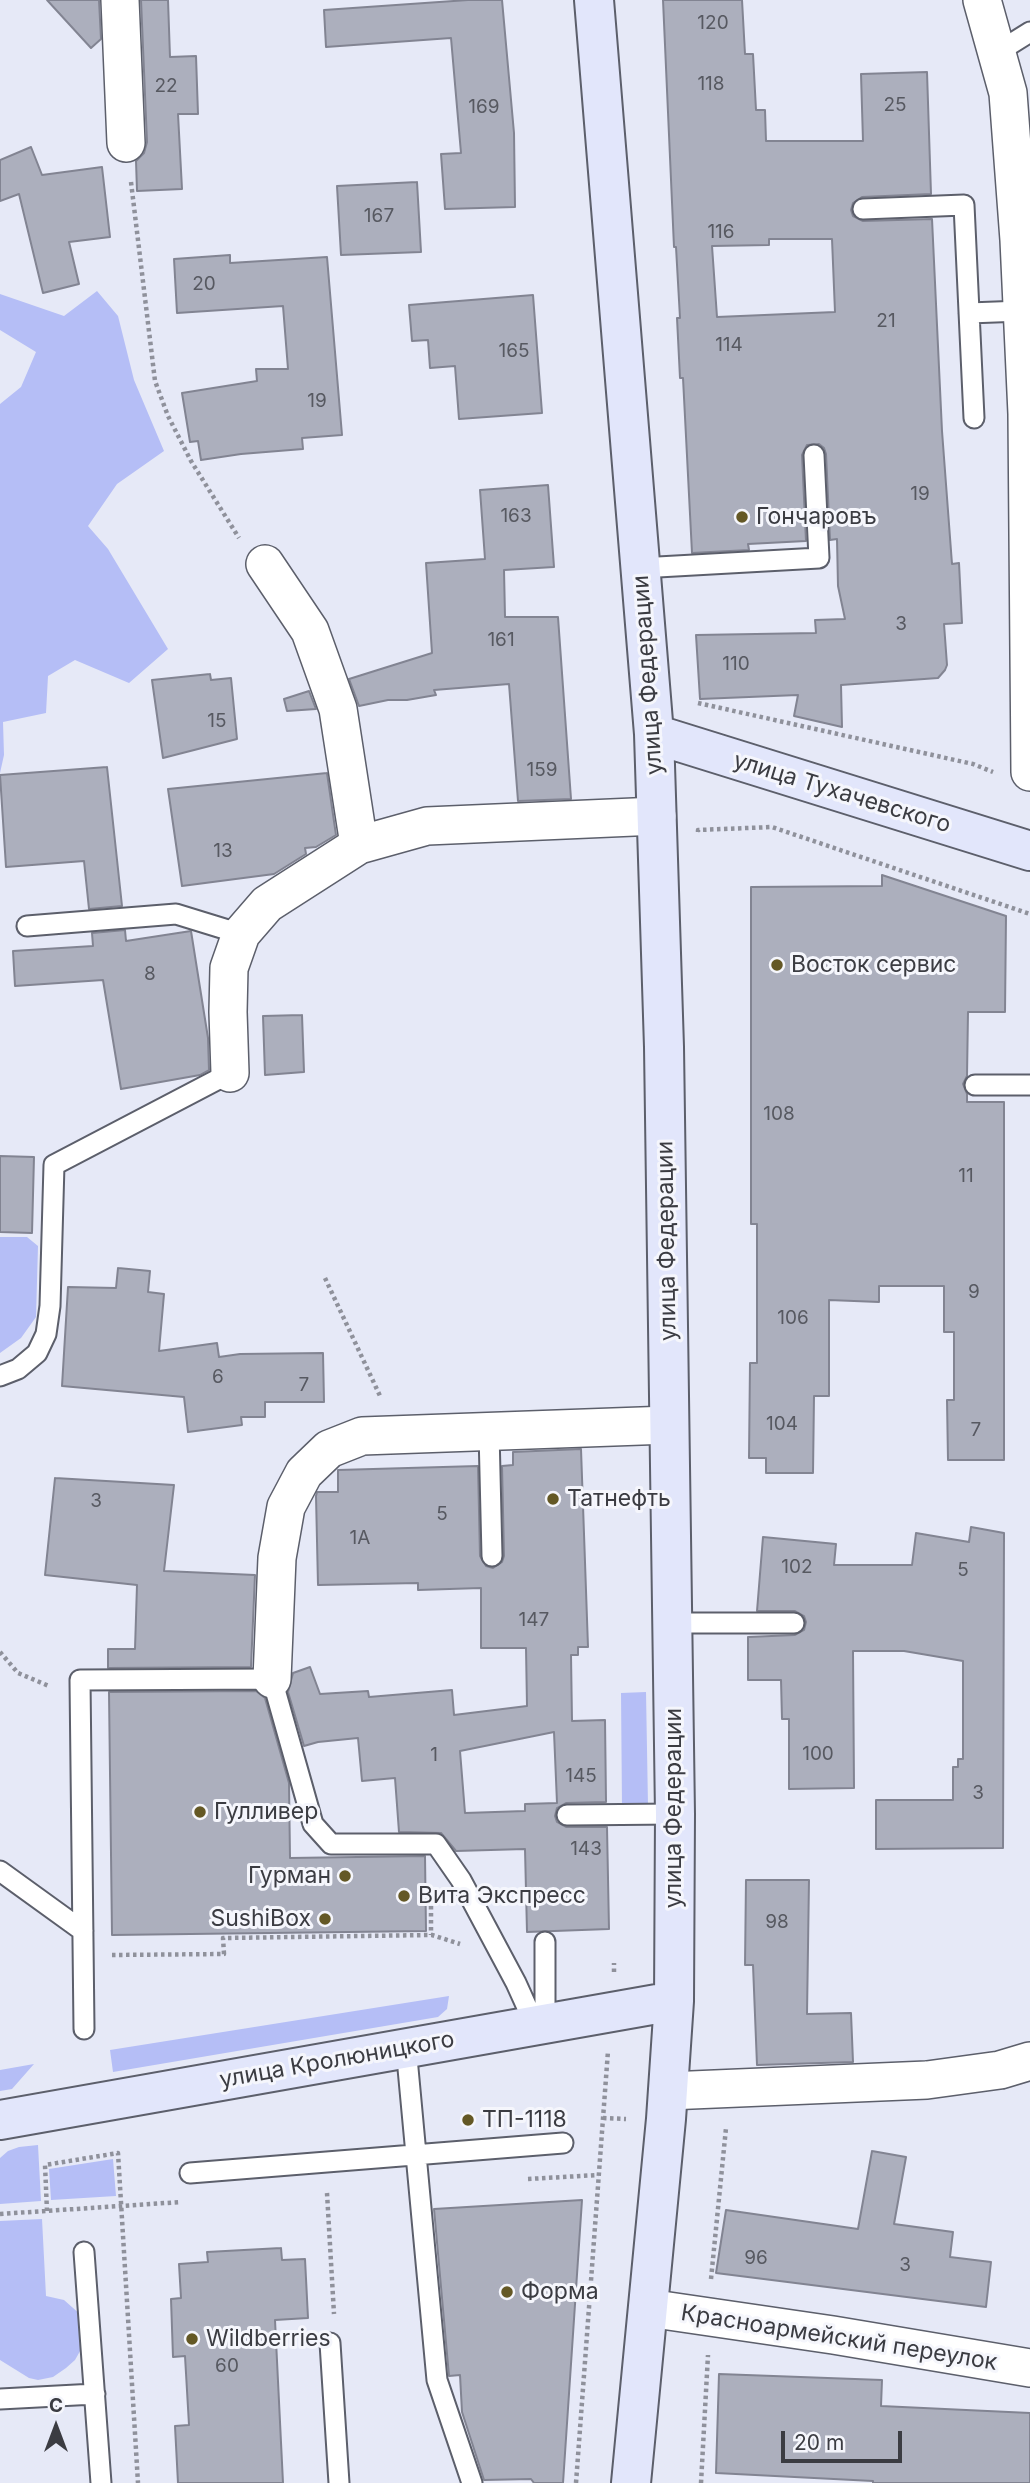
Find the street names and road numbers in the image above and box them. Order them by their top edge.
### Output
street label: улица Федерации [627,574,669,776]
street label: улица Тухачевского [730,747,954,839]
street label: улица Федерации [651,1141,683,1341]
street label: улица Федерации [660,1708,688,1908]
street label: улица Кролюницкого [217,2026,457,2094]
street label: Красноармейский переулок [679,2299,999,2377]

